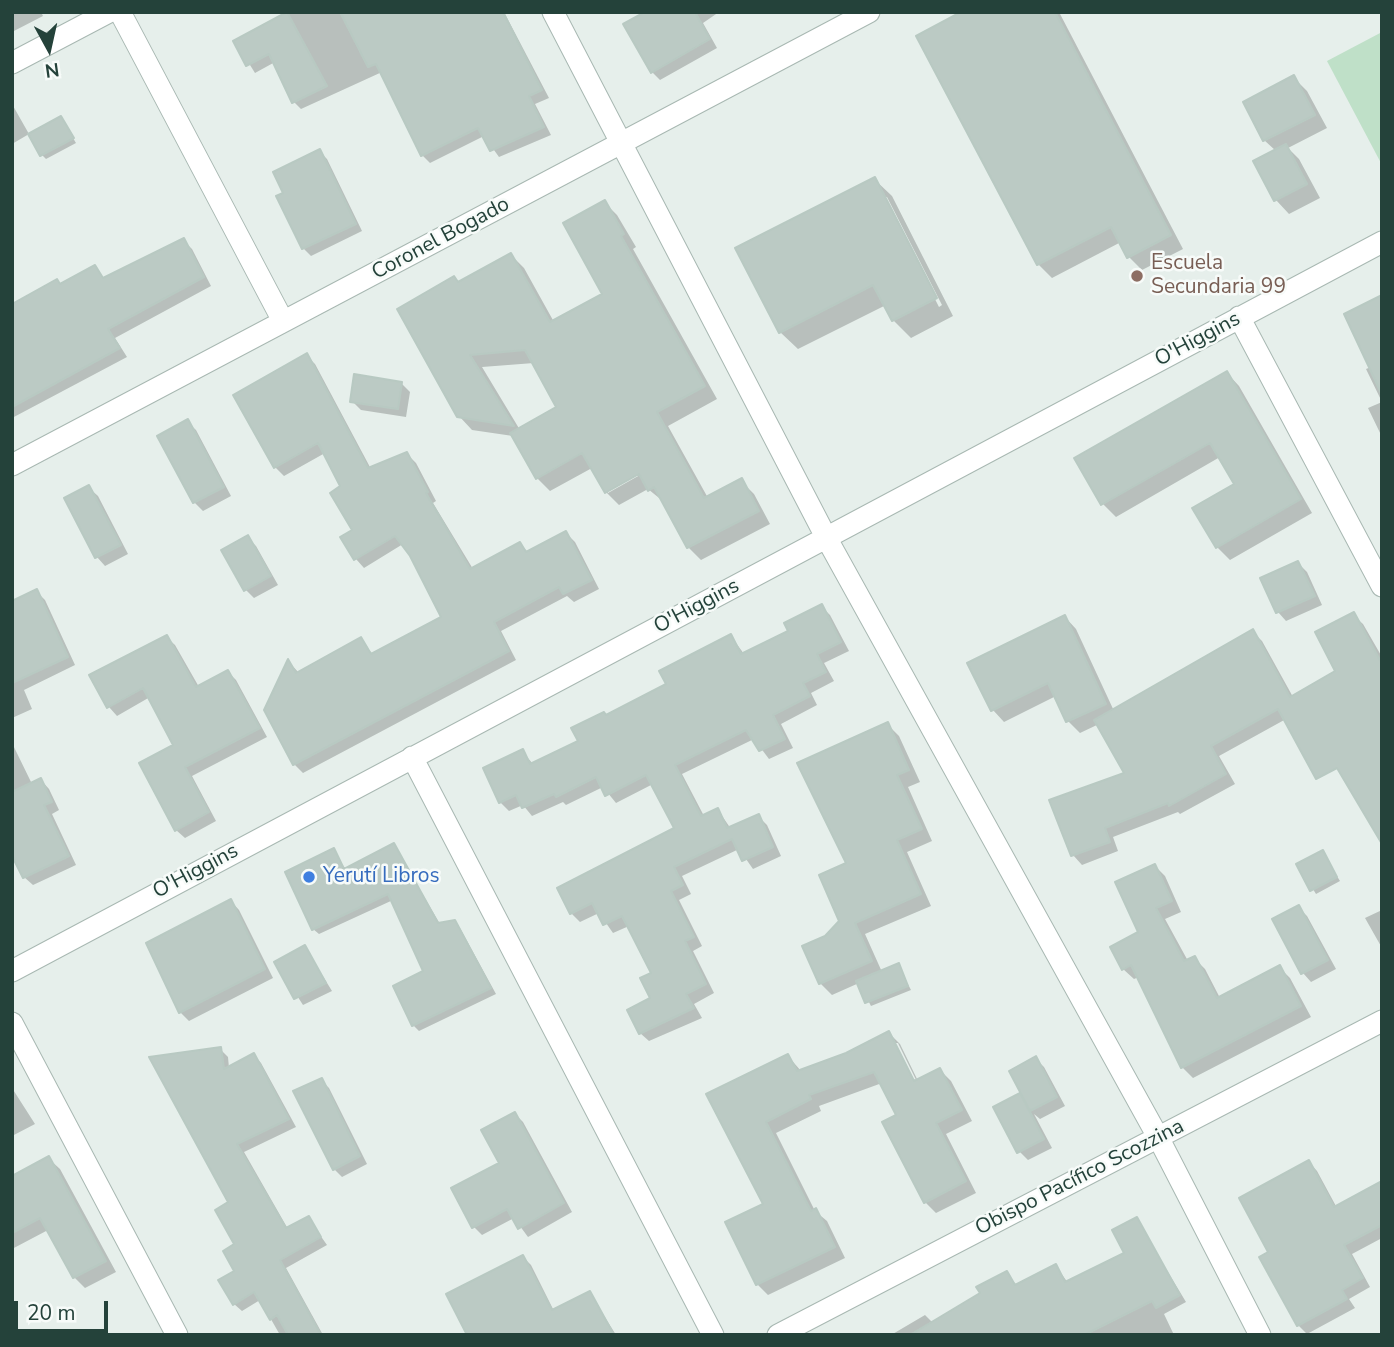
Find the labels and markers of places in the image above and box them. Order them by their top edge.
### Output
place label: Escuela Secundaria 99 [1151,251,1286,301]
marker: Escuela Secundaria 99 [1129,268,1145,284]
place label: Yerutí Libros [323,864,440,890]
marker: Yerutí Libros [301,869,317,885]

